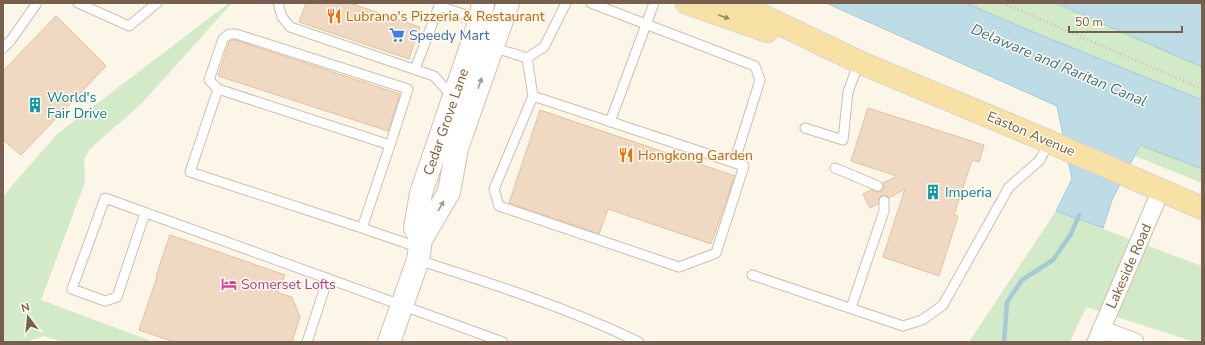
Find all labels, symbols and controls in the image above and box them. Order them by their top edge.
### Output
restaurant icon: Lubrano's Pizzeria & Restaurant [325,7,343,25]
place label: Lubrano's Pizzeria & Restaurant [346,7,545,26]
scale bar [1069,8,1182,34]
one-way arrow [718,14,730,20]
text: 50 m [1075,14,1103,30]
water label: Delaware and Raritan Canal [968,19,1150,111]
supermarket icon: Speedy Mart [388,26,406,44]
place label: Speedy Mart [409,26,489,45]
street label: Cedar Grove Lane [419,66,473,178]
one-way arrow [477,76,483,88]
place label: World's Fair Drive [47,88,107,123]
building icon: World's Fair Drive [26,96,44,114]
street label: Easton Avenue [984,107,1078,161]
restaurant icon: Hongkong Garden [617,146,635,164]
place label: Hongkong Garden [638,146,753,165]
building icon: Imperia [924,183,942,201]
place label: Imperia [945,183,992,202]
one-way arrow [438,200,445,212]
street label: Lakeside Road [1102,221,1156,311]
hotel icon: Somerset Lofts [220,275,238,293]
place label: Somerset Lofts [241,275,336,294]
north arrow [8,297,48,337]
text: N [19,300,31,316]

